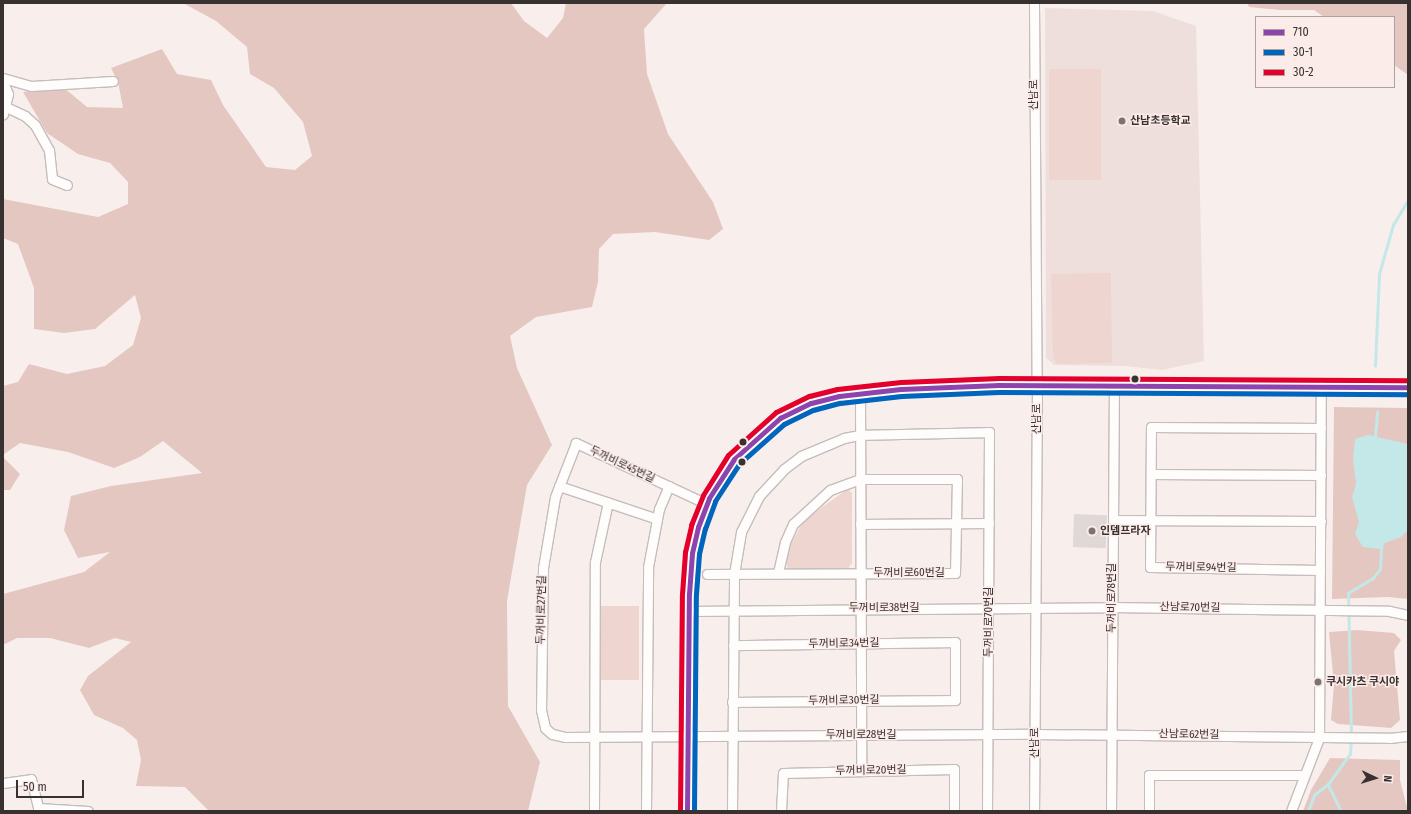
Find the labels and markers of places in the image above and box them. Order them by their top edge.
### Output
place label: 산남초등학교 [1130,114,1191,128]
marker: 산남초등학교 [1117,116,1127,126]
unlabelled marker [1130,374,1140,384]
unlabelled marker [738,437,748,447]
unlabelled marker [737,457,747,467]
place label: 인뎀프라자 [1100,524,1151,538]
marker: 인뎀프라자 [1087,526,1097,536]
place label: 쿠시카츠 쿠시야 [1326,675,1399,689]
marker: 쿠시카츠 쿠시야 [1313,677,1323,687]

